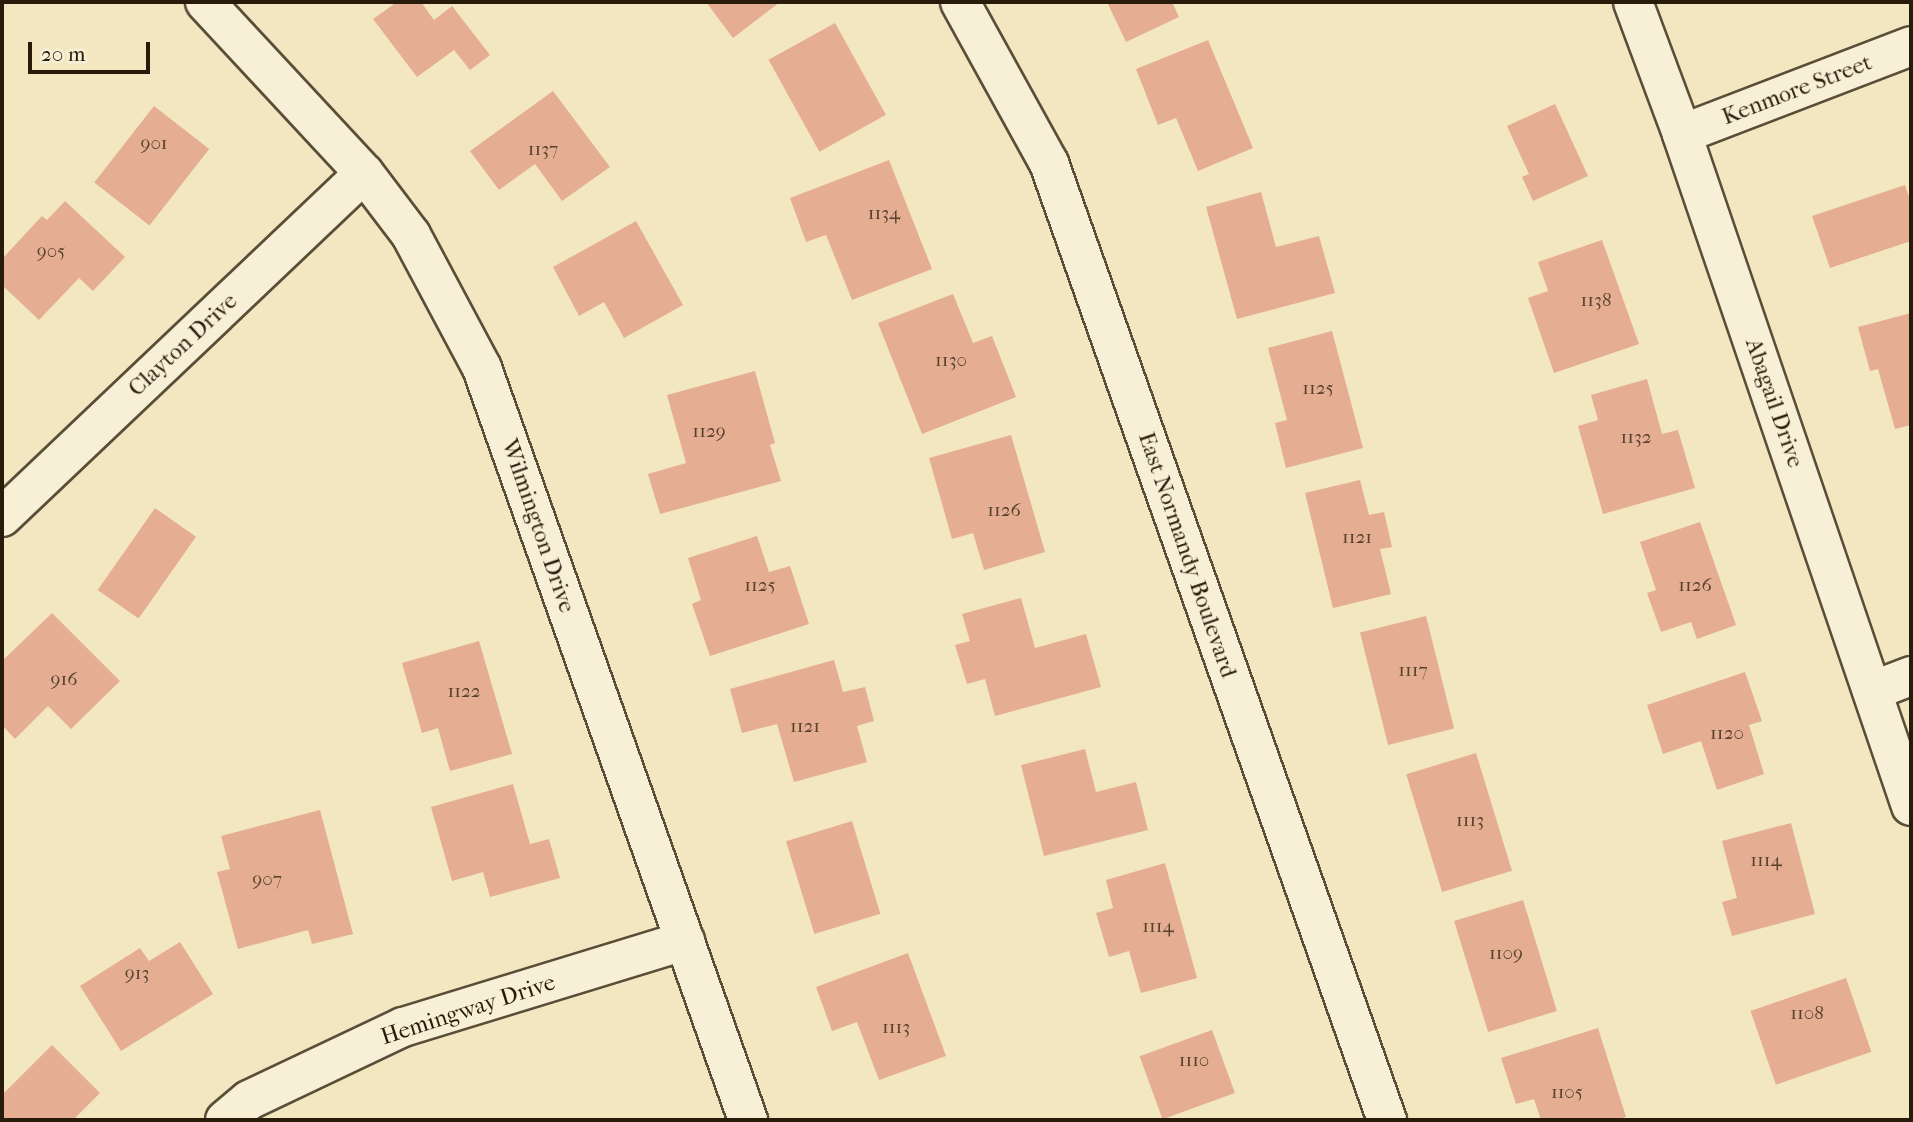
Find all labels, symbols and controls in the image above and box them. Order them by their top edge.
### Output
scale bar [32,28,154,72]
text: 20 m [41,42,85,66]
street label: Kenmore Street [1718,49,1876,131]
house number: 901 [140,133,168,155]
house number: 1137 [528,139,558,161]
house number: 1134 [868,203,900,225]
house number: 905 [37,241,65,263]
street label: Clayton Drive [123,288,243,402]
house number: 1138 [1581,290,1611,312]
street label: Abagail Drive [1739,335,1809,471]
house number: 1130 [935,350,967,372]
house number: 1125 [1302,378,1334,400]
house number: 1129 [692,421,726,443]
house number: 1132 [1620,427,1652,449]
street label: East Normandy Boulevard [1132,429,1242,681]
street label: Wilmington Drive [495,436,581,616]
house number: 1126 [987,500,1021,522]
house number: 1121 [1342,527,1372,549]
house number: 1125 [744,575,776,597]
house number: 1126 [1678,575,1712,597]
house number: 1117 [1398,660,1428,682]
house number: 916 [51,669,77,691]
house number: 1122 [447,681,481,703]
house number: 1121 [790,716,820,738]
house number: 1120 [1710,723,1744,745]
house number: 1113 [1456,810,1484,832]
house number: 1114 [1750,850,1782,872]
house number: 907 [252,869,282,891]
house number: 1114 [1142,916,1174,938]
house number: 1109 [1489,943,1523,965]
house number: 913 [125,963,149,985]
street label: Hemingway Drive [377,969,559,1051]
house number: 1108 [1790,1003,1824,1025]
house number: 1113 [882,1017,910,1039]
house number: 1110 [1179,1050,1209,1072]
house number: 1105 [1551,1082,1583,1104]

